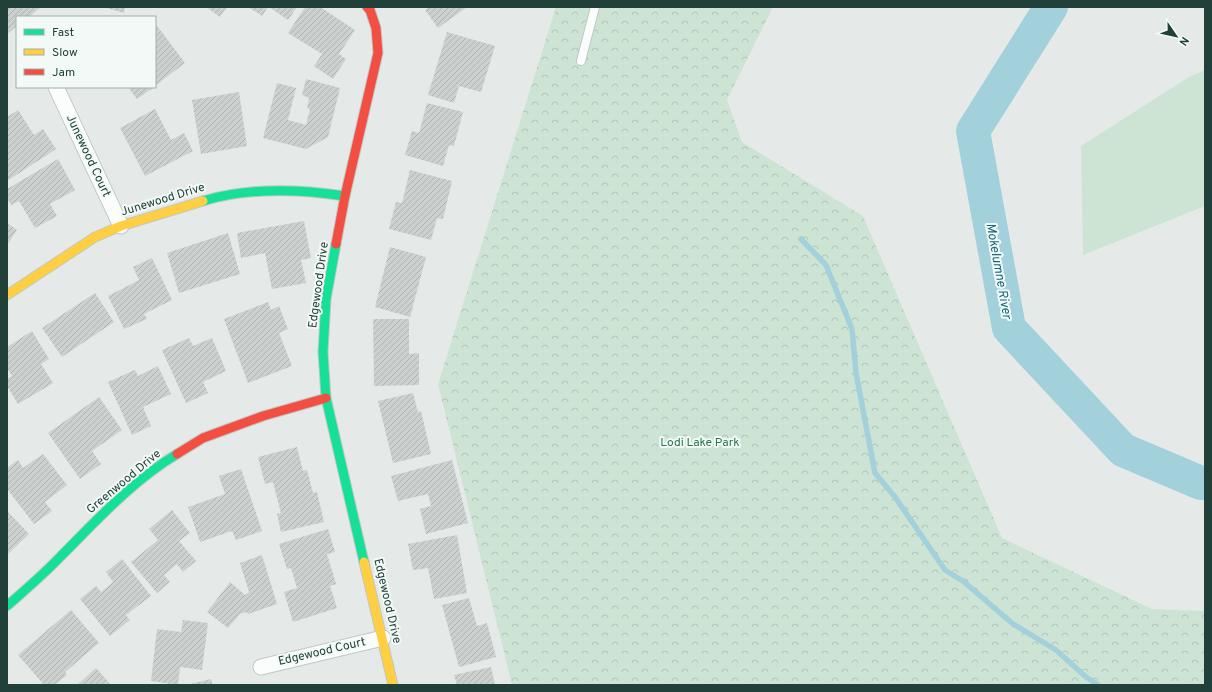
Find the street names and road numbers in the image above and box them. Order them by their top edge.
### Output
street label: Junewood Court [62,112,114,200]
street label: Junewood Drive [119,180,207,220]
street label: Edgewood Drive [305,241,333,329]
street label: Greenwood Drive [83,446,165,518]
street label: Edgewood Drive [369,557,405,645]
street label: Edgewood Court [277,634,367,670]

